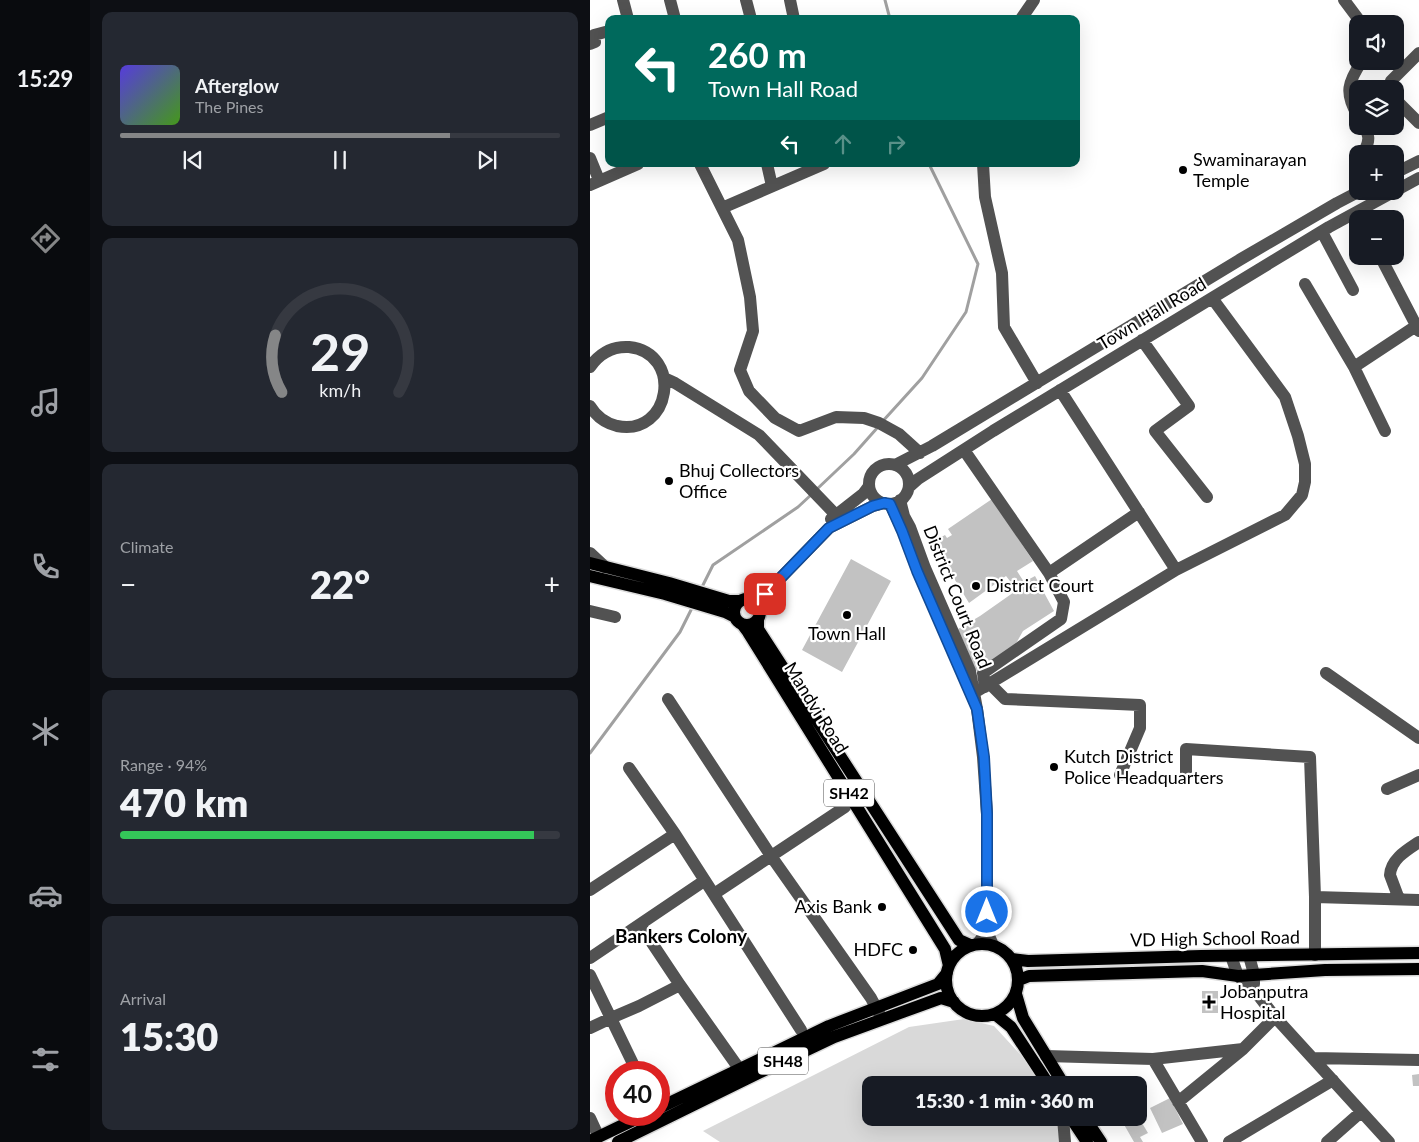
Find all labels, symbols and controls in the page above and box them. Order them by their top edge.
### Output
map controls [1349,15,1404,265]
button: sound [1349,15,1404,70]
text: 260 m [708,33,807,75]
icon: left [625,35,690,100]
text: 15:29 [17,65,73,92]
text: Afterglow [195,74,279,97]
text: Town Hall Road [708,75,858,102]
button: layers [1349,80,1404,135]
text: The Pines [195,97,264,116]
icon: left [776,130,804,158]
icon: ahead [829,130,857,158]
icon: right [882,130,910,158]
button: + [1349,145,1404,200]
icon: previous [179,146,207,174]
icon: pause [326,146,354,174]
icon: next [473,146,501,174]
place label: Swaminarayan Temple [1193,148,1307,191]
marker: Swaminarayan Temple [1177,164,1189,176]
button: − [1349,210,1404,265]
icon: directions [28,221,63,256]
street label: Town Hall Road [1093,272,1210,354]
text: 29 [310,320,370,382]
text: km/h [319,379,361,401]
icon: music [28,385,63,420]
place label: Bhuj Collectors Office [679,459,799,502]
marker: Bhuj Collectors Office [663,475,675,487]
street label: District Court Road [919,522,997,671]
text: Climate [120,537,173,556]
icon: phone [28,549,63,584]
text: 22° [310,561,370,607]
text: − [120,567,136,601]
text: + [544,567,560,601]
pin [744,573,786,615]
place label: District Court [986,574,1094,596]
icon: arrive [751,580,779,608]
marker: District Court [970,580,982,592]
marker: Town Hall [841,609,853,621]
place label: Town Hall [808,622,886,644]
street label: Mandvi Road [780,658,854,757]
icon: climate [28,714,63,749]
place label: Kutch District Police Headquarters [1064,745,1224,788]
text: Range · 94% [120,755,207,774]
marker: Kutch District Police Headquarters [1048,761,1060,773]
text: 470 km [120,779,248,825]
road number: SH42 [824,780,874,806]
icon: car [28,878,63,913]
position arrow [960,885,1012,937]
place label: Axis Bank [795,895,873,917]
marker: Axis Bank [876,901,888,913]
district label: Bankers Colony [615,924,748,947]
street label: VD High School Road [1130,926,1300,950]
place label: HDFC [853,938,903,960]
marker: HDFC [907,944,919,956]
place label: Jobanputra Hospital [1220,980,1309,1023]
text: Arrival [120,989,166,1008]
marker: Jobanputra Hospital [1202,995,1216,1009]
text: 15:30 [120,1013,218,1059]
icon: filters [28,1042,63,1077]
road number: SH48 [758,1048,808,1074]
speed limit sign: 40 [605,1061,670,1126]
text: 15:30 · 1 min · 360 m [915,1089,1094,1112]

